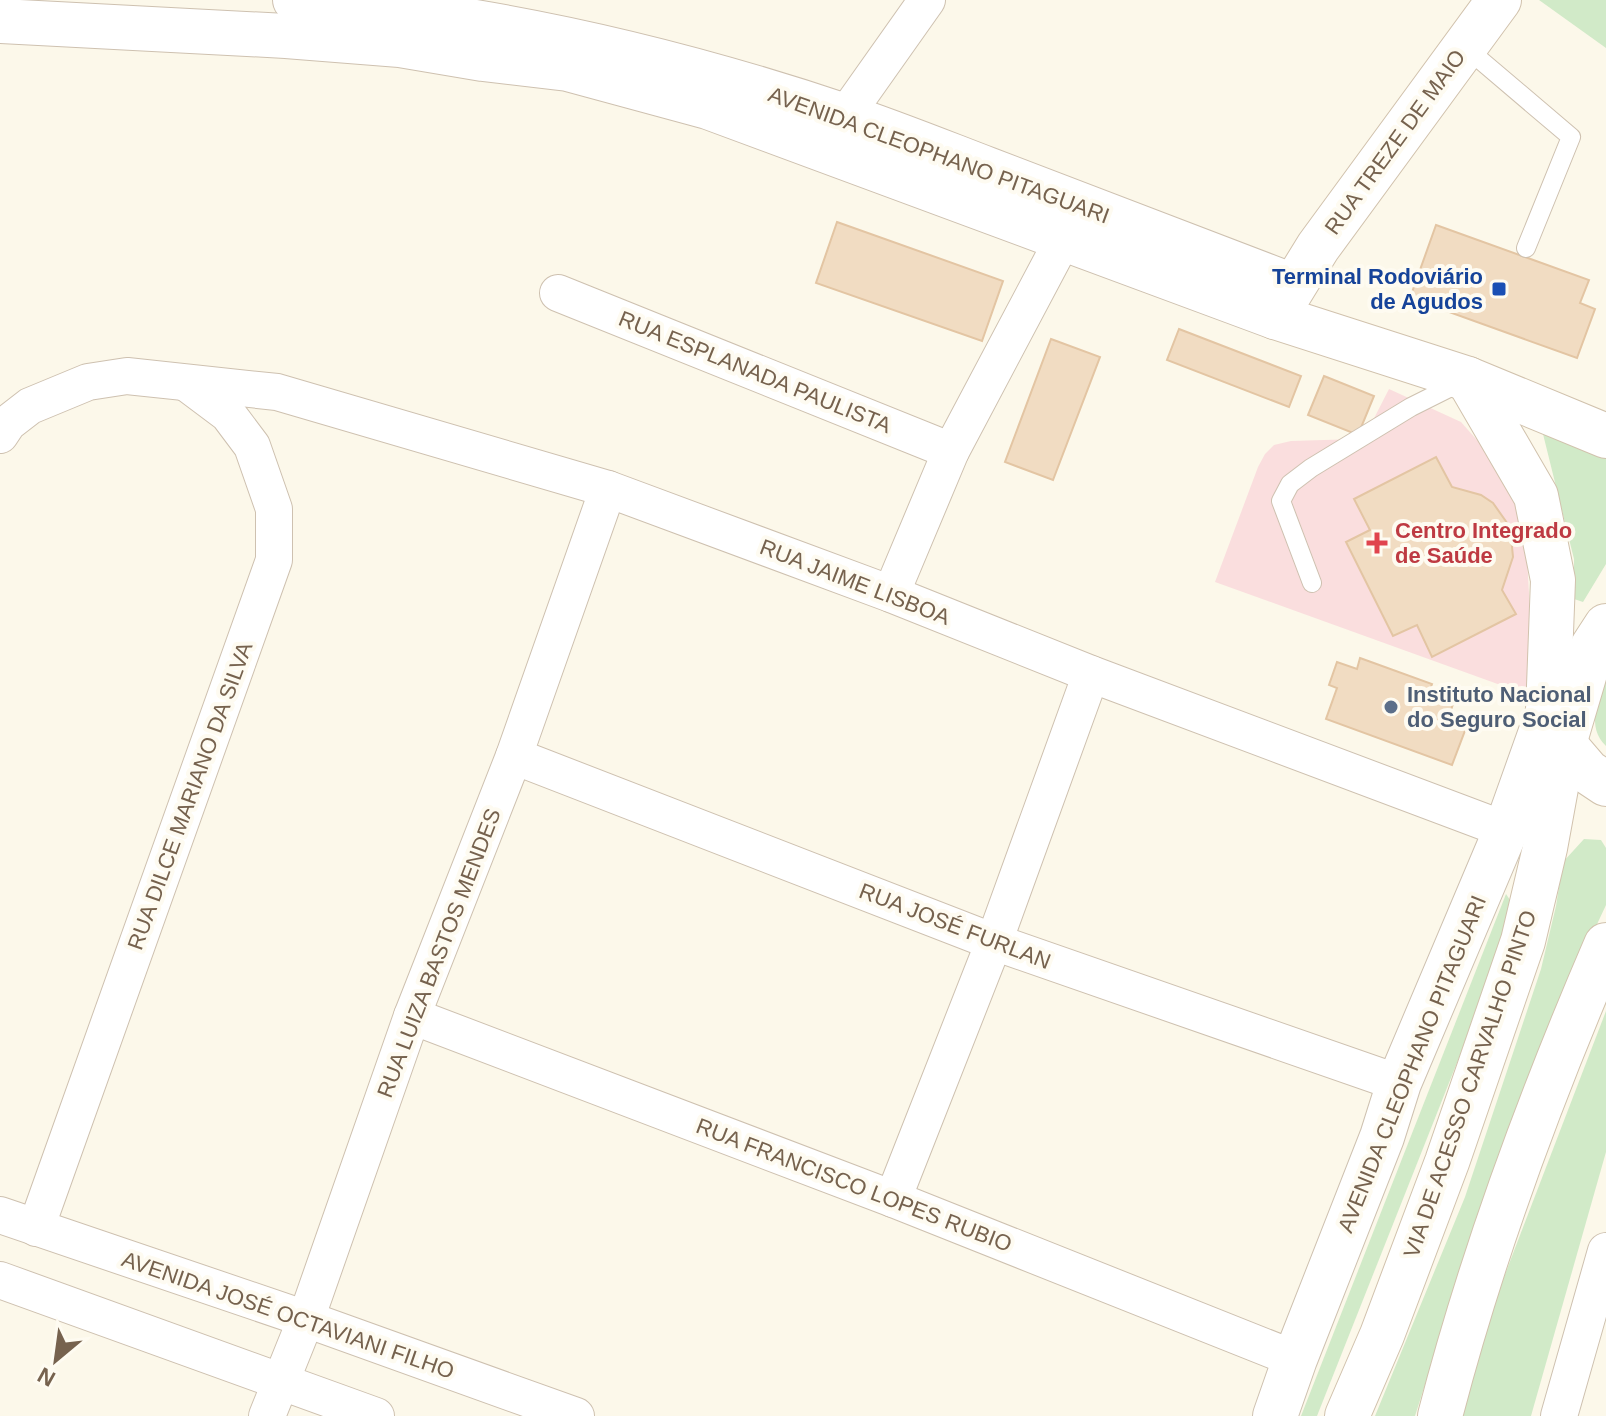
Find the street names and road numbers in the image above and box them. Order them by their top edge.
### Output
street label: RUA TREZE DE MAIO [1320,45,1470,239]
street label: AVENIDA CLEOPHANO PITAGUARI [765,82,1113,228]
street label: RUA ESPLANADA PAULISTA [615,306,895,438]
street label: RUA JAIME LISBOA [756,534,954,630]
street label: RUA DILCE MARIANO DA SILVA [123,638,258,953]
street label: RUA LUIZA BASTOS MENDES [372,805,506,1101]
street label: RUA JOSÉ FURLAN [856,878,1054,974]
street label: AVENIDA CLEOPHANO PITAGUARI [1333,892,1491,1236]
street label: VIA DE ACESSO CARVALHO PINTO [1399,907,1541,1261]
street label: RUA FRANCISCO LOPES RUBIO [693,1113,1015,1257]
street label: AVENIDA JOSÉ OCTAVIANI FILHO [119,1246,457,1384]

